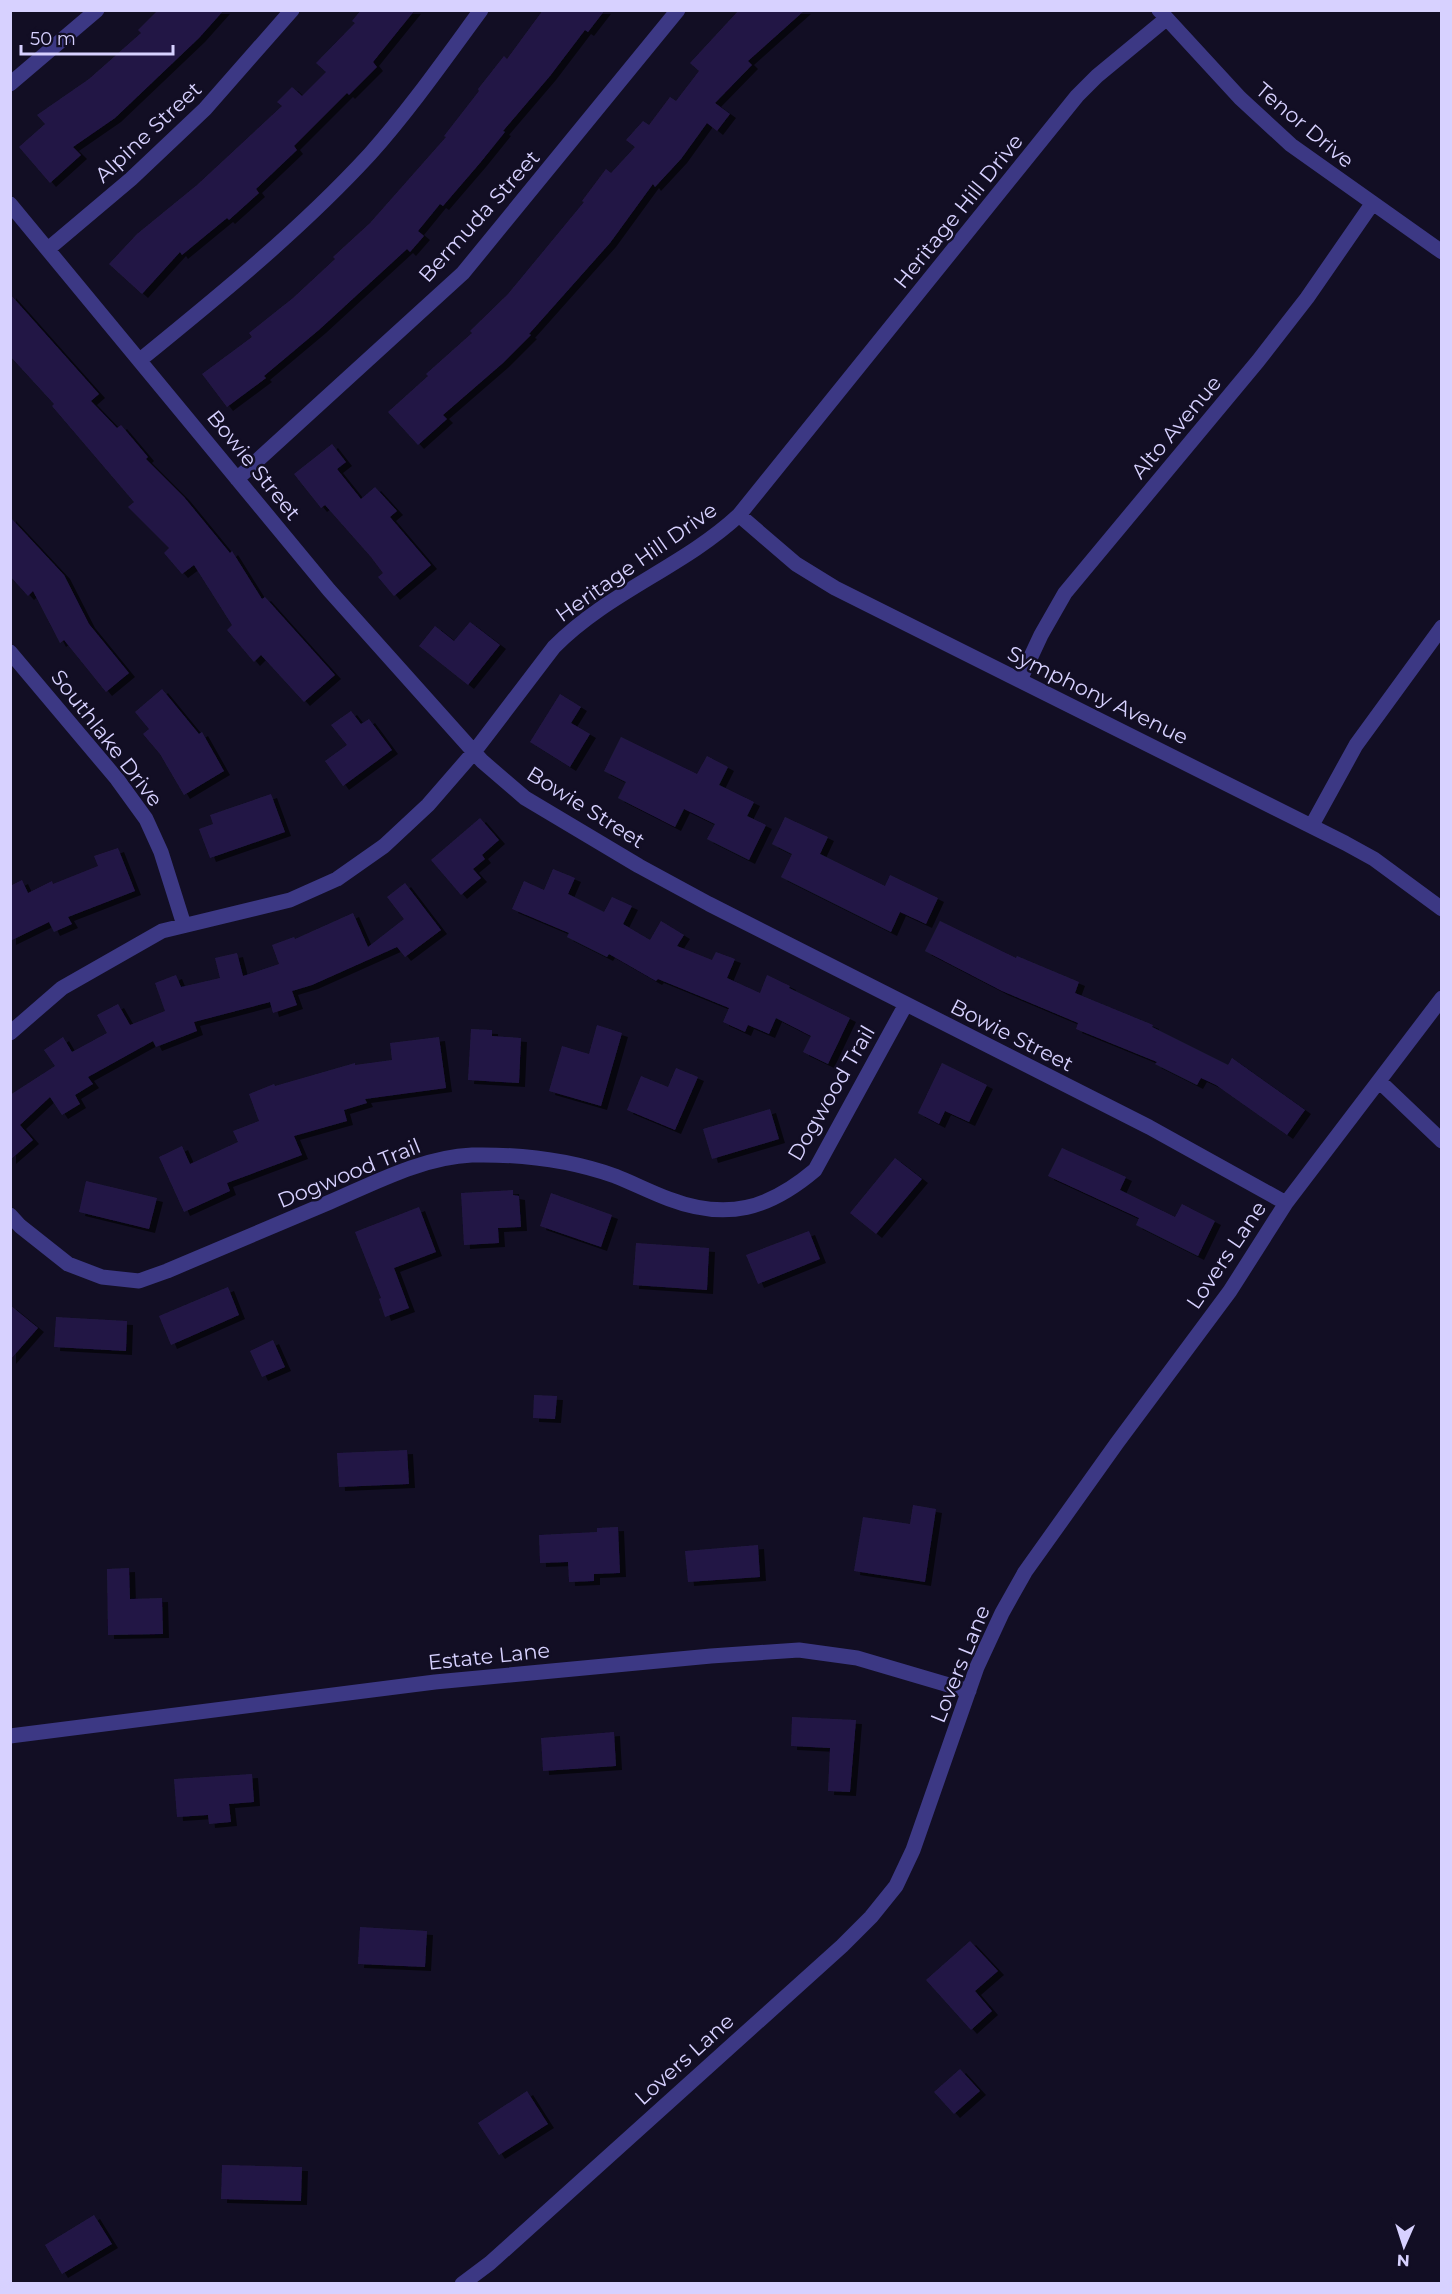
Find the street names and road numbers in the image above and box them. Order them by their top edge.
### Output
street label: Alpine Street [90,76,206,188]
street label: Tenor Drive [1251,77,1359,173]
street label: Heritage Hill Drive [888,129,1028,293]
street label: Bermuda Street [413,145,545,287]
street label: Alto Avenue [1126,370,1226,484]
street label: Bowie Street [202,405,306,525]
street label: Heritage Hill Drive [551,497,721,627]
street label: Symphony Avenue [1003,640,1193,750]
street label: Southlake Drive [46,665,168,811]
street label: Bowie Street [522,761,650,853]
street label: Bowie Street [946,993,1078,1077]
street label: Dogwood Trail [782,1021,880,1165]
street label: Dogwood Trail [274,1133,424,1213]
street label: Lovers Lane [1181,1196,1271,1314]
street label: Lovers Lane [925,1602,995,1726]
street label: Estate Lane [427,1637,551,1675]
street label: Lovers Lane [629,2008,739,2110]

